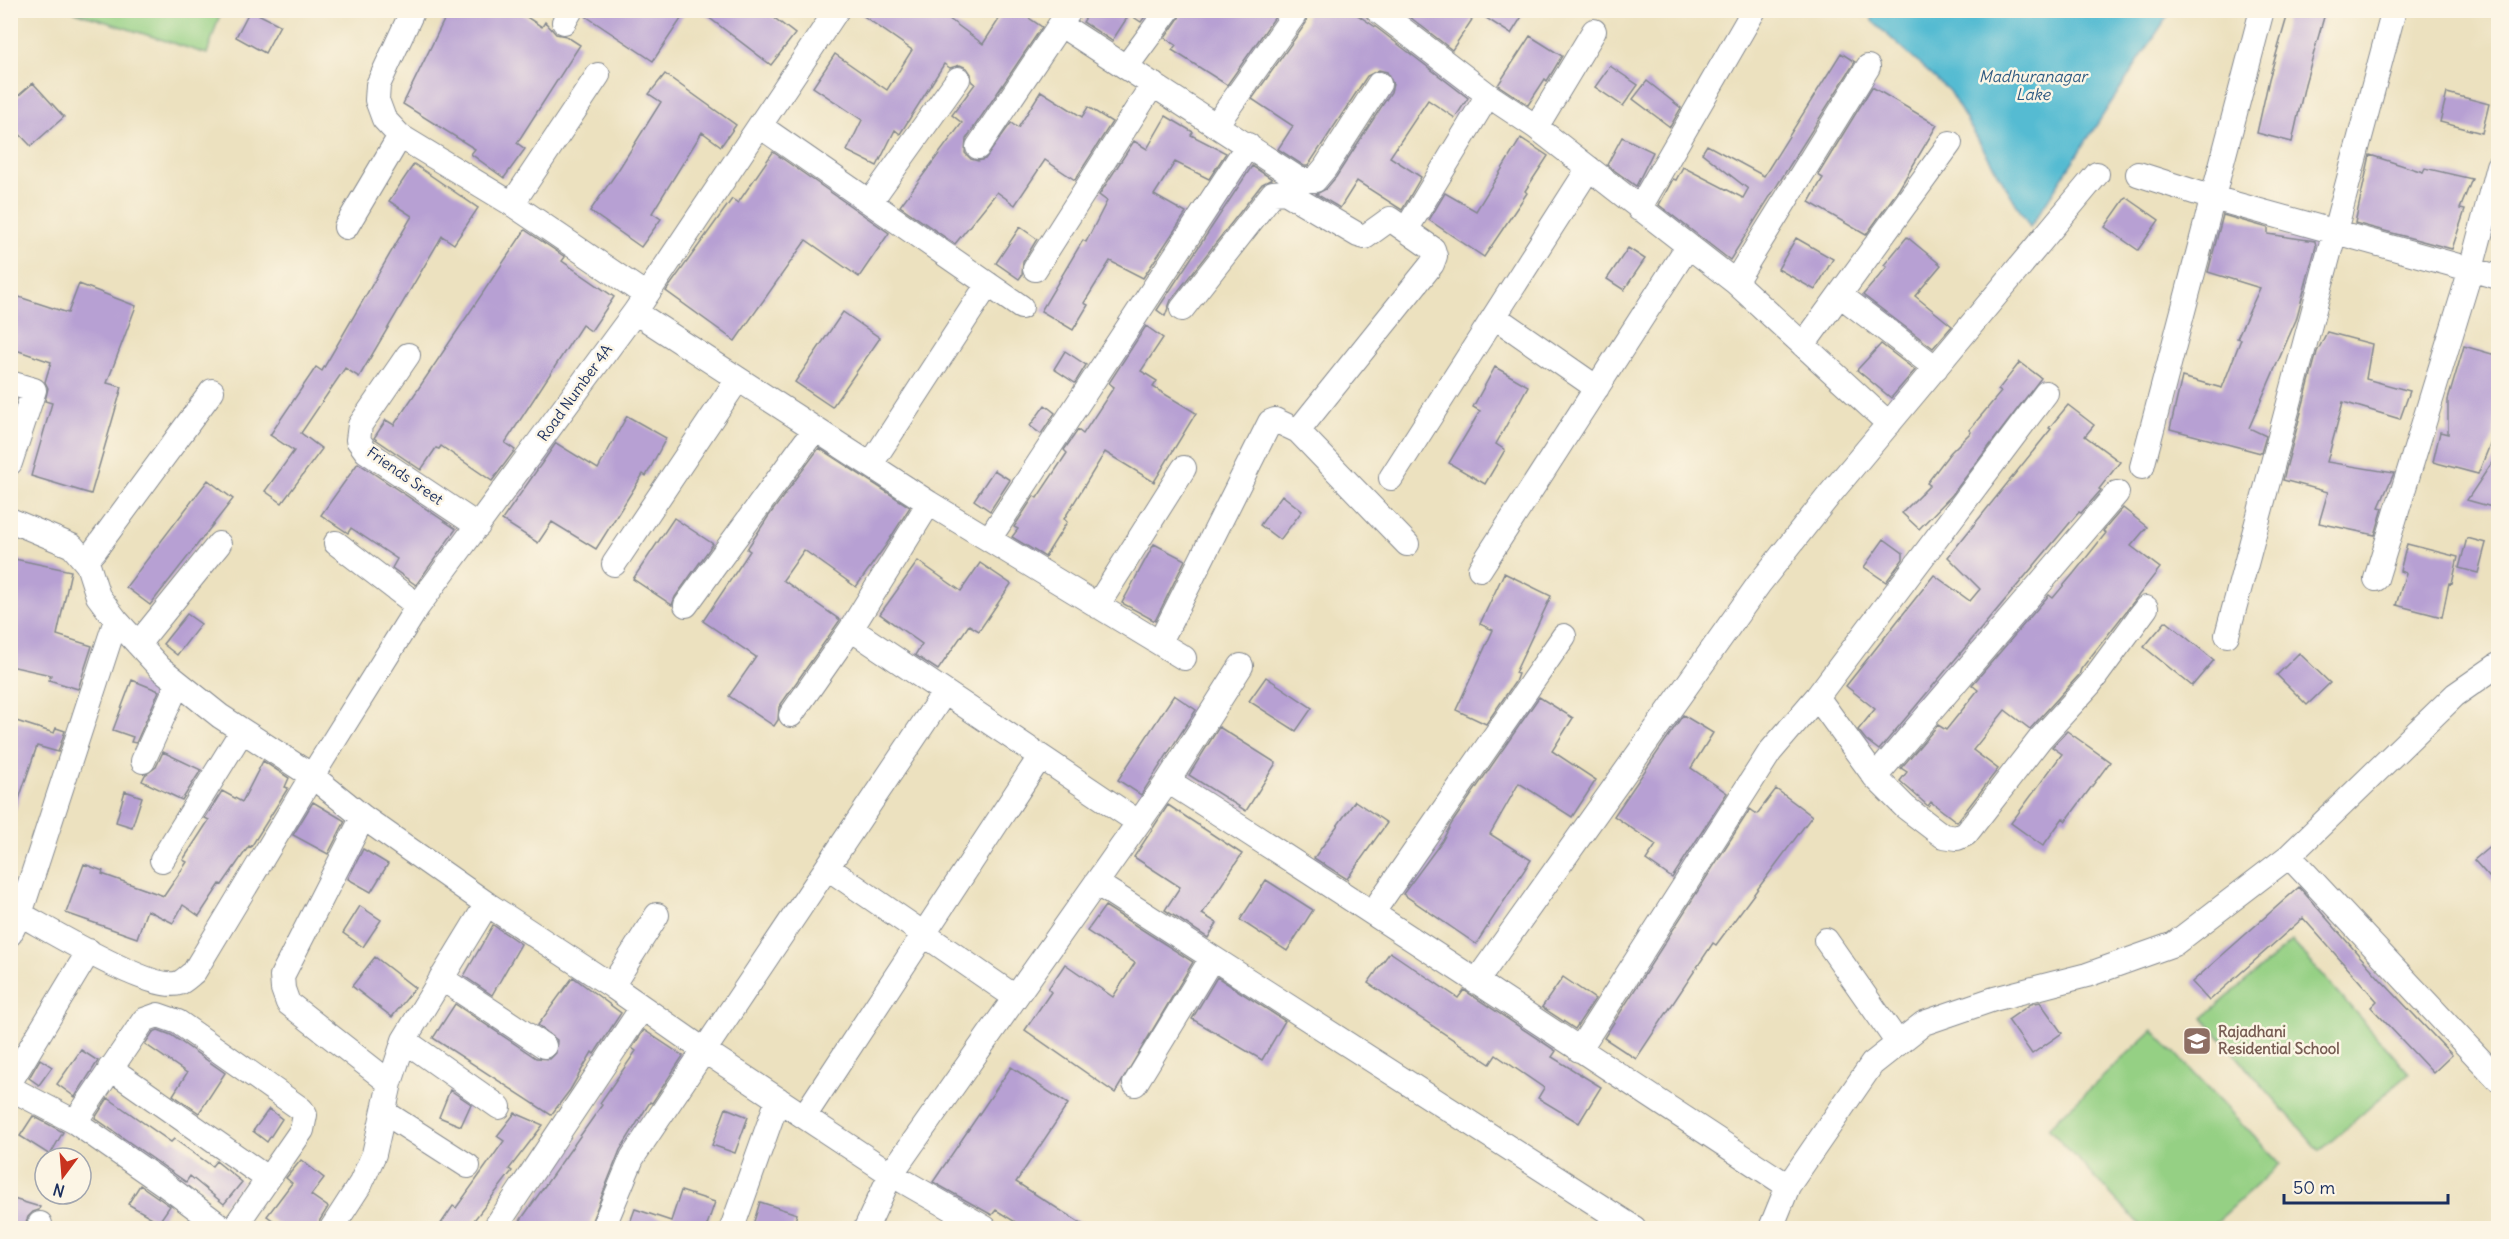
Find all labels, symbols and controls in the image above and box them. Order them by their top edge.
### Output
water label: Madhuranagar Lake [1979,66,2090,104]
street label: Road Number 4A [533,340,616,445]
street label: Friends Sreet [364,442,447,509]
place label: Rajadhani Residential School [2218,1022,2340,1058]
school or university icon: Rajadhani Residential School [2181,1025,2213,1057]
north arrow [33,1146,93,1206]
scale bar [2284,1167,2448,1205]
text: 50 m [2293,1176,2335,1199]
text: N [51,1179,67,1202]

